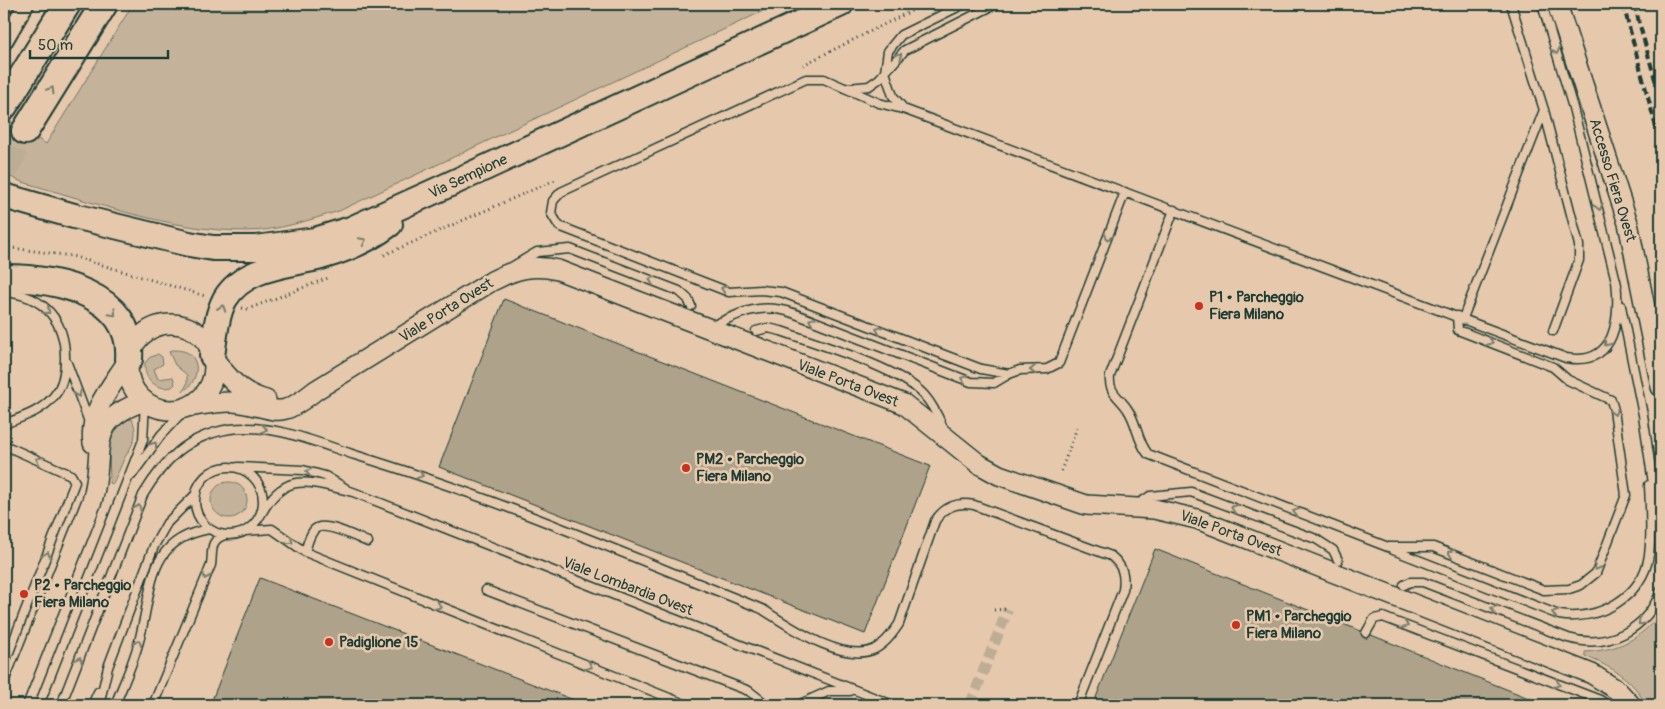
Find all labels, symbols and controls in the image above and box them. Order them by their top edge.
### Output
scale bar [30,28,168,60]
text: 50 m [38,36,73,55]
one-way arrow [1550,46,1560,54]
one-way arrow [893,52,902,61]
one-way arrow [45,86,54,95]
street label: Accesso Fiera Ovest [1585,116,1641,245]
street label: Via Sempione [426,150,511,203]
one-way arrow [1593,203,1603,211]
one-way arrow [1104,233,1114,241]
one-way arrow [358,237,367,247]
street label: Viale Porta Ovest [396,273,498,347]
one-way arrow [648,276,657,286]
one-way arrow [720,284,729,294]
place label: P1 • Parcheggio Fiera Milano [1209,288,1304,324]
marker: P1 • Parcheggio Fiera Milano [1193,300,1205,312]
one-way arrow [216,304,226,313]
one-way arrow [42,305,51,314]
one-way arrow [107,308,116,317]
one-way arrow [808,316,817,327]
one-way arrow [875,326,884,336]
one-way arrow [1485,336,1494,346]
one-way arrow [1603,338,1612,347]
street label: Viale Porta Ovest [794,355,902,412]
one-way arrow [1029,365,1036,375]
one-way arrow [960,375,969,385]
one-way arrow [72,389,82,398]
one-way arrow [1608,407,1619,416]
one-way arrow [261,423,269,434]
one-way arrow [148,442,157,451]
place label: PM2 • Parcheggio Fiera Milano [696,450,804,486]
one-way arrow [35,456,44,467]
marker: PM2 • Parcheggio Fiera Milano [680,462,692,474]
one-way arrow [305,467,314,478]
one-way arrow [416,469,424,479]
one-way arrow [1230,504,1239,515]
one-way arrow [132,505,142,513]
street label: Viale Porta Ovest [1177,506,1285,561]
one-way arrow [1292,507,1301,518]
one-way arrow [284,535,293,543]
one-way arrow [1447,549,1455,559]
one-way arrow [41,551,52,560]
street label: Viale Lombardia Ovest [560,553,697,620]
one-way arrow [1594,562,1604,571]
one-way arrow [202,571,213,580]
place label: P2 • Parcheggio Fiera Milano [34,576,131,612]
marker: P2 • Parcheggio Fiera Milano [18,588,30,600]
one-way arrow [433,599,442,610]
one-way arrow [1490,605,1499,616]
place label: PM1 • Parcheggio Fiera Milano [1246,607,1352,643]
one-way arrow [1552,609,1560,619]
one-way arrow [1637,616,1646,625]
marker: PM1 • Parcheggio Fiera Milano [1230,619,1242,631]
one-way arrow [1400,619,1409,629]
place label: Padiglione 15 [339,633,419,652]
marker: Padiglione 15 [323,636,335,648]
one-way arrow [133,640,143,648]
one-way arrow [73,656,83,665]
one-way arrow [584,660,593,670]
one-way arrow [1552,678,1560,688]

